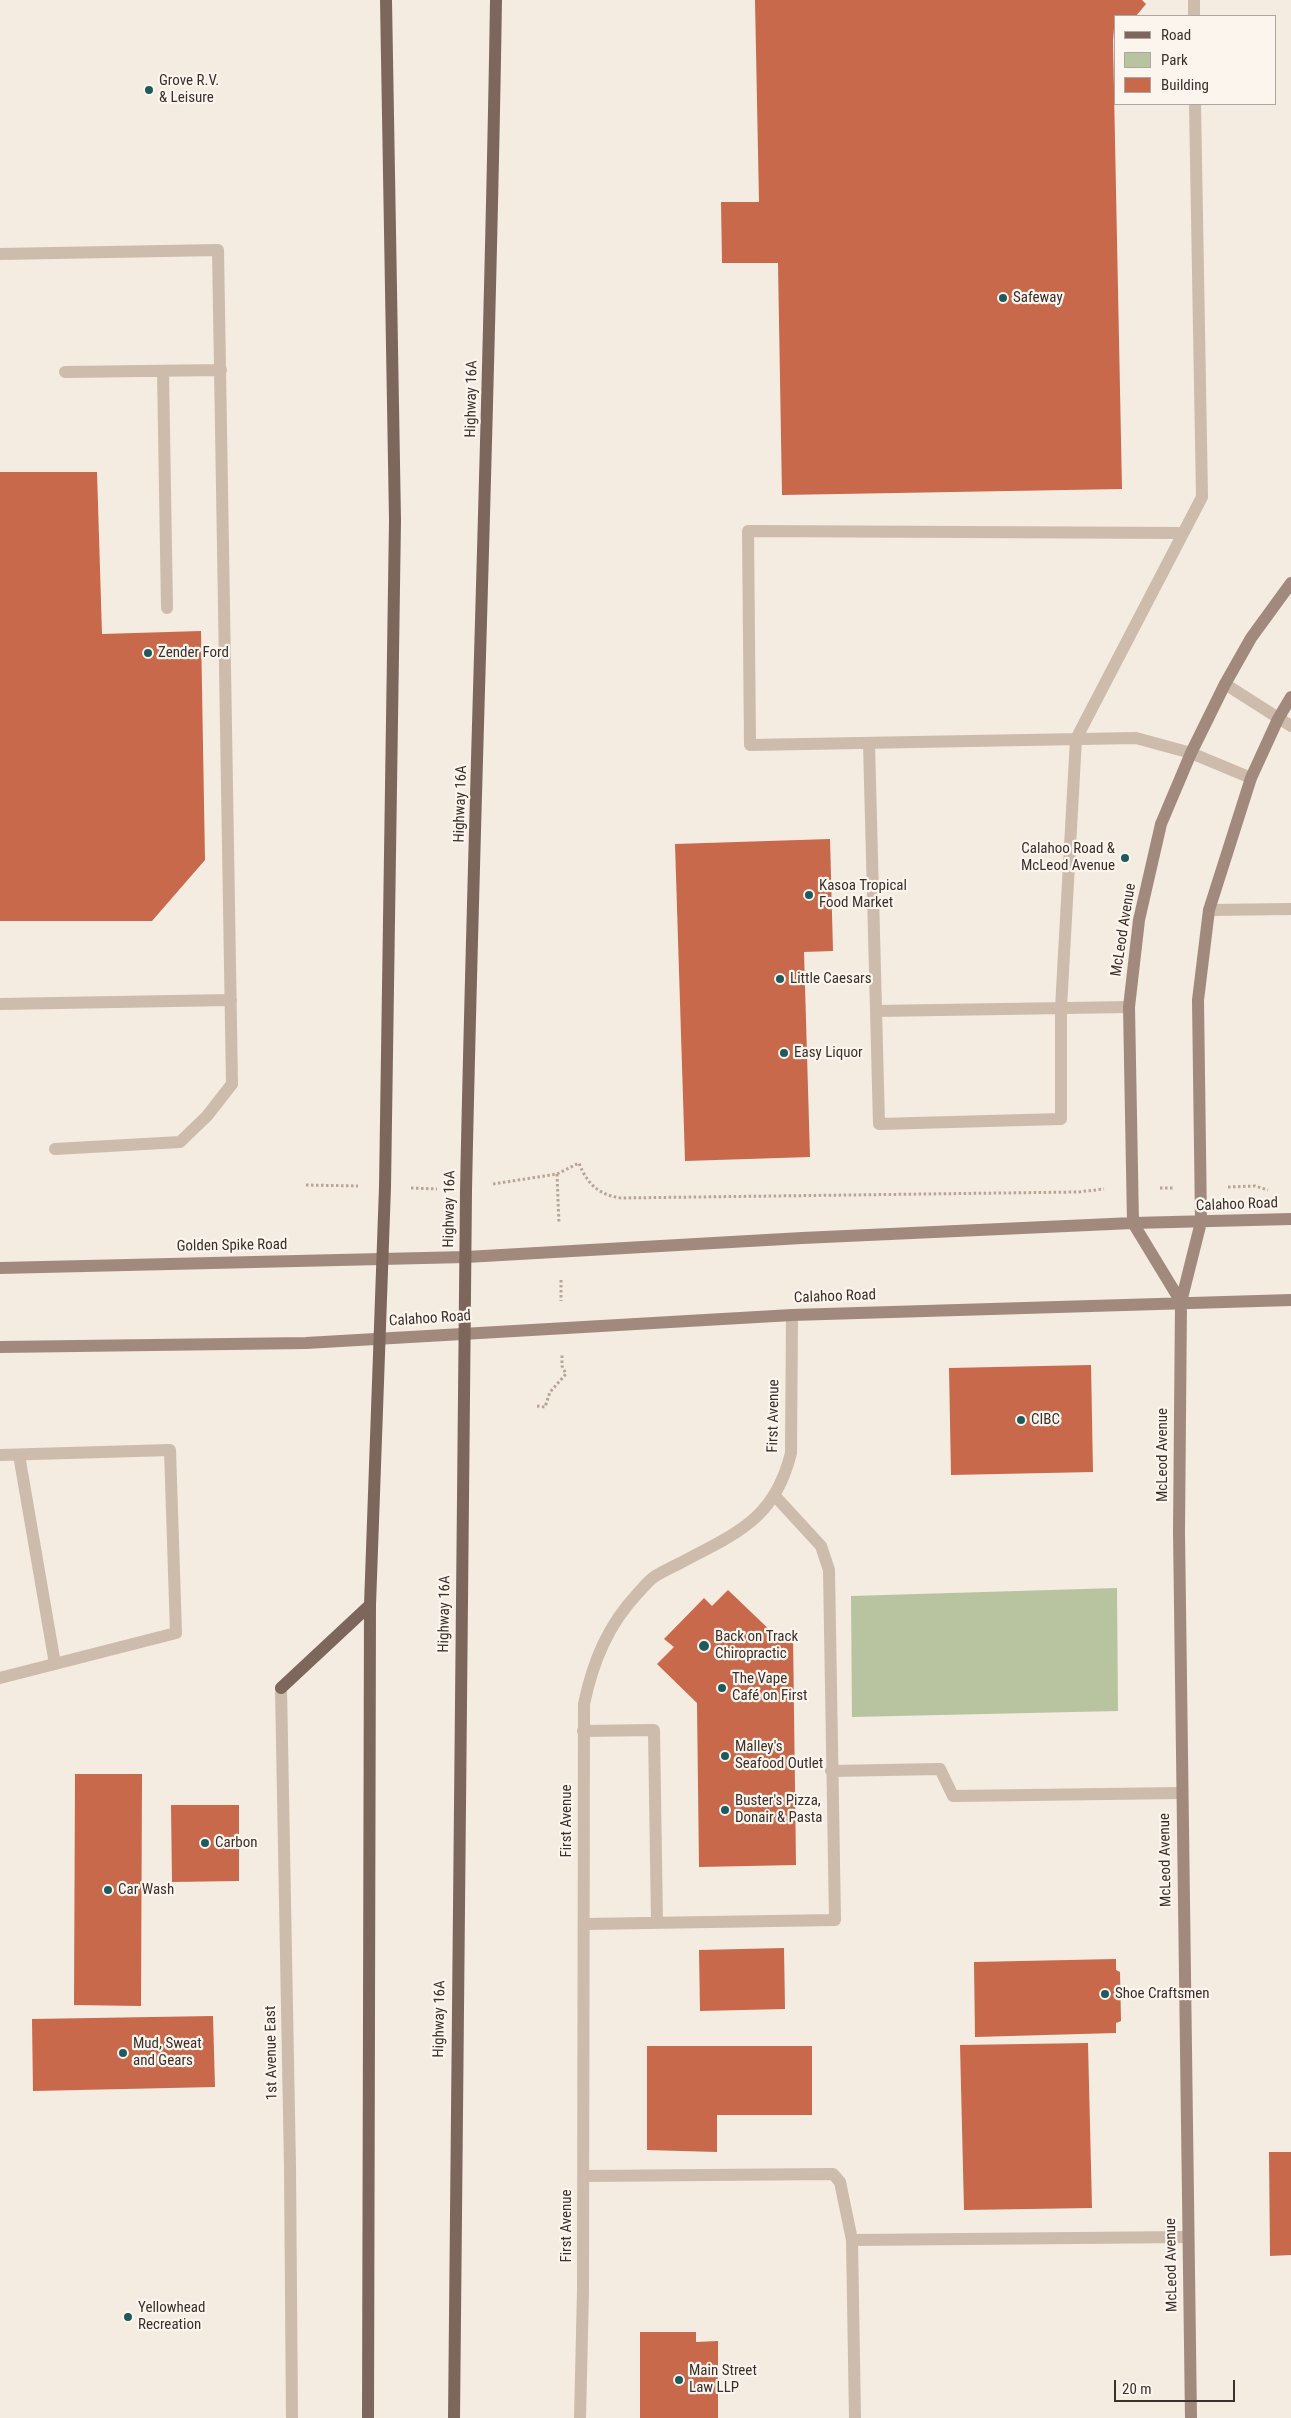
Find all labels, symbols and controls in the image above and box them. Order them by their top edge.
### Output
legend [1114,15,1276,105]
text: Road [1161,26,1191,44]
text: Park [1161,51,1188,69]
place label: Grove R.V. & Leisure [159,72,219,107]
text: Building [1161,76,1209,94]
marker: Grove R.V. & Leisure [143,84,155,96]
place label: Safeway [1013,289,1063,307]
marker: Safeway [997,292,1009,304]
street label: Highway 16A [462,360,482,438]
place label: Zender Ford [158,644,229,662]
marker: Zender Ford [142,647,154,659]
street label: Highway 16A [451,765,471,843]
place label: Calahoo Road & McLeod Avenue [1021,840,1115,875]
marker: Calahoo Road & McLeod Avenue [1119,852,1131,864]
place label: Kasoa Tropical Food Market [819,877,907,912]
street label: McLeod Avenue [1108,882,1140,978]
marker: Kasoa Tropical Food Market [803,889,815,901]
place label: Little Caesars [790,970,872,988]
marker: Little Caesars [774,973,786,985]
place label: Easy Liquor [794,1044,863,1062]
marker: Easy Liquor [778,1047,790,1059]
street label: Highway 16A [440,1170,460,1248]
street label: Calahoo Road [1196,1195,1278,1215]
street label: Golden Spike Road [176,1236,288,1256]
street label: Calahoo Road [794,1287,876,1307]
street label: Calahoo Road [388,1307,472,1331]
street label: First Avenue [764,1379,784,1453]
street label: McLeod Avenue [1154,1408,1172,1502]
place label: CIBC [1031,1411,1060,1429]
marker: CIBC [1015,1414,1027,1426]
street label: Highway 16A [435,1575,455,1653]
place label: Back on Track Chiropractic [715,1628,798,1663]
marker: Back on Track Chiropractic [697,1639,711,1653]
place label: The Vape Café on First [732,1670,807,1705]
marker: The Vape Café on First [716,1682,728,1694]
place label: Malley's Seafood Outlet [735,1738,823,1773]
marker: Malley's Seafood Outlet [719,1750,731,1762]
street label: First Avenue [558,1784,576,1858]
place label: Buster's Pizza, Donair & Pasta [735,1792,822,1827]
marker: Buster's Pizza, Donair & Pasta [719,1804,731,1816]
street label: McLeod Avenue [1156,1813,1176,1907]
place label: Carbon [215,1834,257,1852]
marker: Carbon [199,1837,211,1849]
place label: Car Wash [118,1881,174,1899]
marker: Car Wash [102,1884,114,1896]
street label: Highway 16A [430,1980,450,2058]
place label: Shoe Craftsmen [1115,1985,1210,2003]
marker: Shoe Craftsmen [1099,1988,1111,2000]
street label: 1st Avenue East [262,2006,282,2100]
place label: Mud, Sweat and Gears [133,2035,202,2070]
marker: Mud, Sweat and Gears [117,2047,129,2059]
street label: First Avenue [558,2189,576,2263]
street label: McLeod Avenue [1162,2218,1182,2312]
place label: Yellowhead Recreation [138,2299,205,2334]
marker: Yellowhead Recreation [122,2311,134,2323]
place label: Main Street Law LLP [689,2362,757,2397]
scale bar [1116,2370,1237,2402]
marker: Main Street Law LLP [673,2374,685,2386]
text: 20 m [1122,2380,1152,2398]

